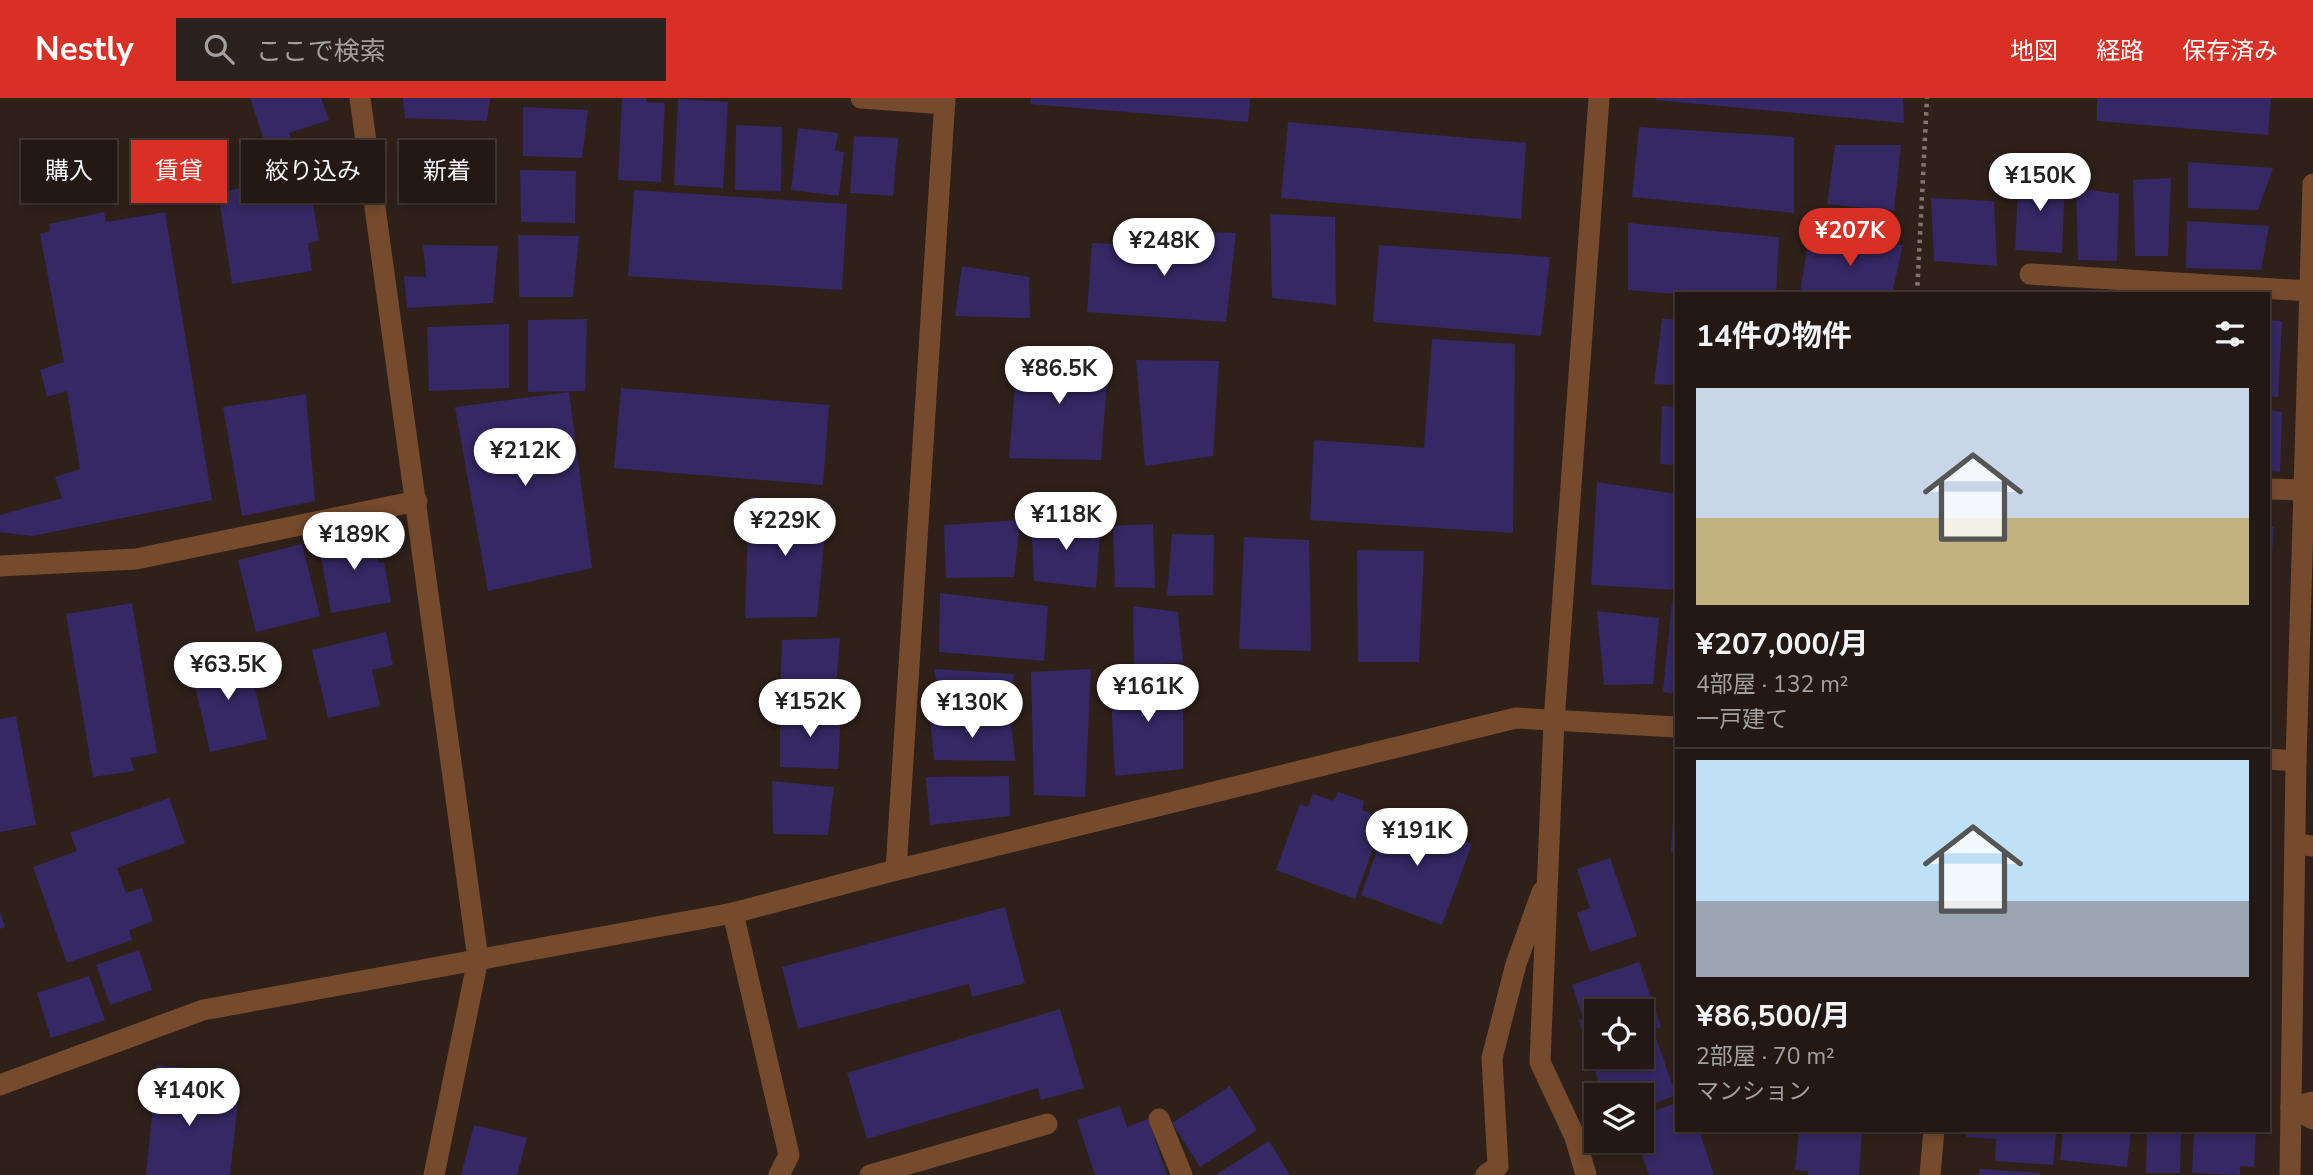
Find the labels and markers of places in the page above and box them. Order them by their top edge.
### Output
pin: ¥150K [1991,153,2089,213]
pin: ¥207K [1801,208,1899,268]
pin: ¥248K [1115,218,1213,278]
pin: ¥86.5K [1002,346,1116,406]
pin: ¥212K [476,428,574,488]
pin: ¥118K [1017,492,1115,552]
pin: ¥229K [736,498,834,558]
pin: ¥189K [305,512,403,572]
pin: ¥63.5K [171,642,285,702]
pin: ¥161K [1099,664,1197,724]
pin: ¥152K [761,680,859,739]
pin: ¥130K [923,680,1021,740]
pin: ¥191K [1368,808,1466,868]
pin: ¥140K [140,1068,238,1128]

